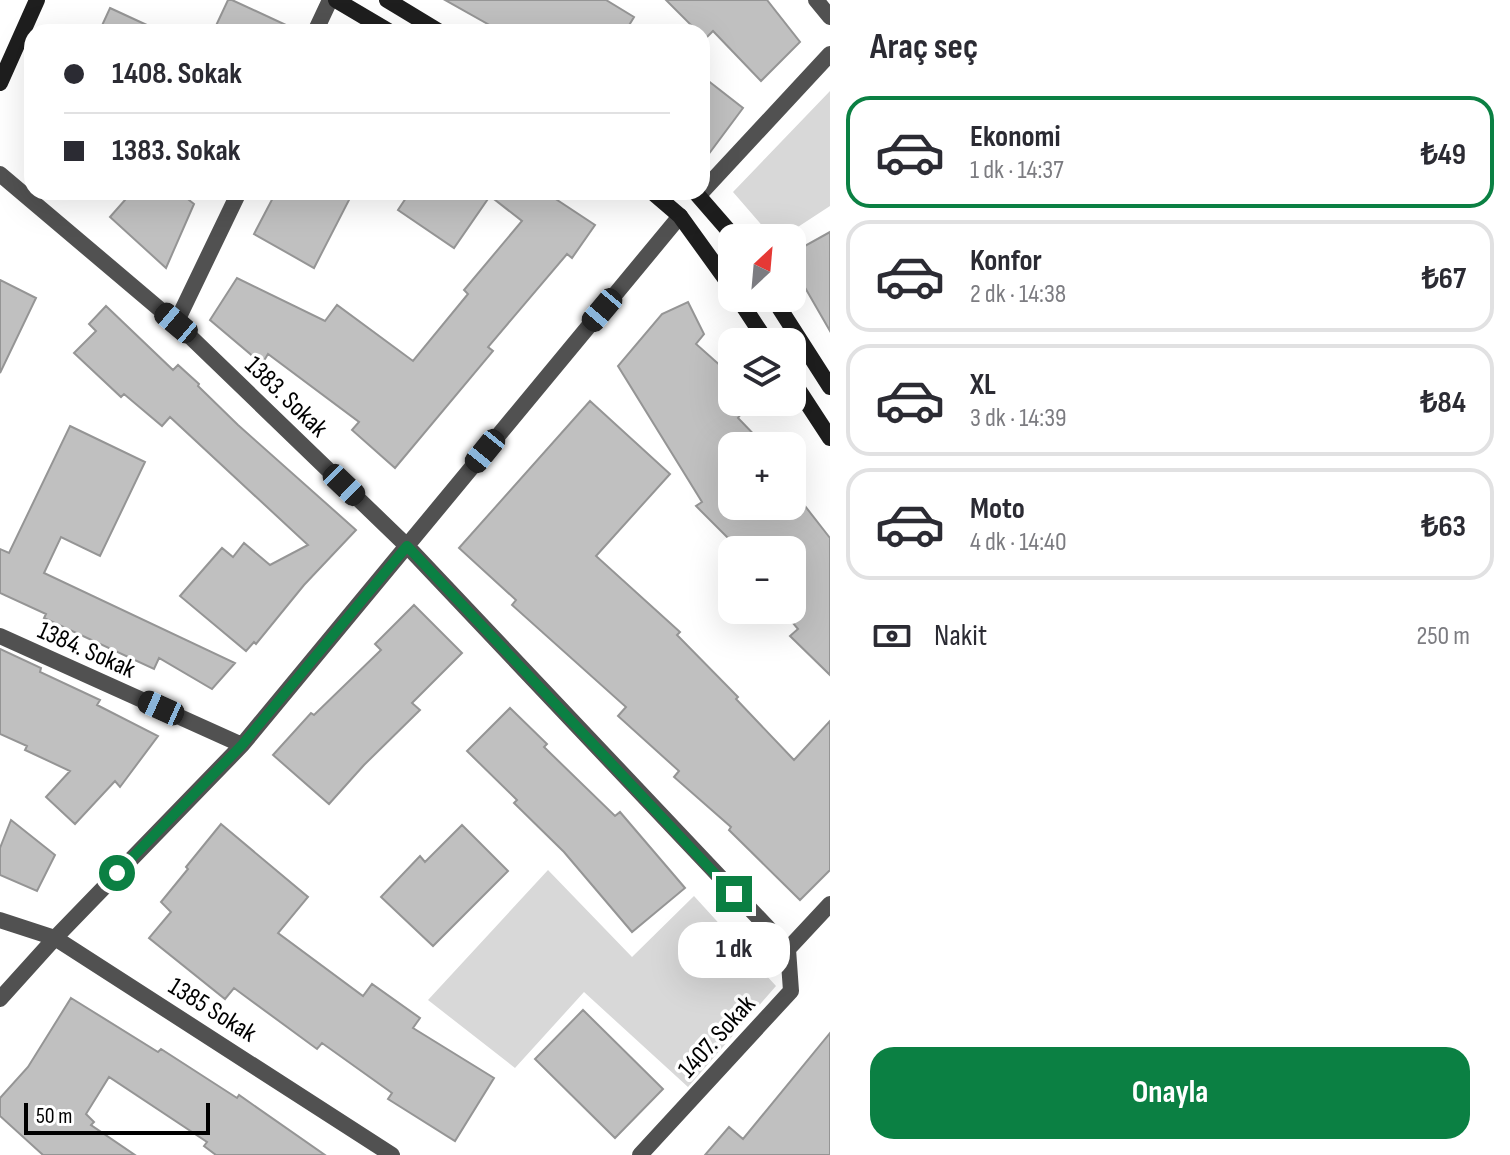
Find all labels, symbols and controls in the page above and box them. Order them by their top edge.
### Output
text: Araç seç [870,26,978,69]
text: 1408. Sokak [112,56,242,92]
icon: car [874,116,946,188]
text: Ekonomi [970,119,1061,155]
text: 1383. Sokak [112,133,240,169]
text: ₺49 [1421,137,1466,173]
text: 1 dk · 14:37 [970,155,1064,186]
north arrow [718,224,806,312]
map controls [718,224,806,624]
icon: car [874,240,946,312]
text: Konfor [970,243,1042,279]
text: ₺67 [1422,261,1466,297]
text: 2 dk · 14:38 [970,279,1066,310]
car [577,284,627,336]
car [150,298,202,348]
button: layers [718,328,806,416]
street label: 1383. Sokak [238,350,334,444]
icon: car [874,364,946,436]
text: XL [970,367,996,403]
text: ₺84 [1420,385,1466,421]
text: 3 dk · 14:39 [970,403,1067,434]
car [461,425,509,477]
button: + [718,432,806,520]
car [318,460,370,510]
icon: car [874,488,946,560]
text: Moto [970,491,1025,527]
text: ₺63 [1421,509,1466,545]
text: 4 dk · 14:40 [970,527,1067,558]
button: − [718,536,806,624]
icon: cash [870,614,914,658]
street label: 1384. Sokak [33,615,140,686]
text: Nakit [934,618,987,654]
text: 250 m [1416,621,1470,652]
car [134,687,188,729]
route start [99,855,135,891]
route end [716,876,752,912]
callout: 1 dk [678,922,790,978]
text: 1 dk [716,934,752,965]
street label: 1385 Sokak [163,971,262,1049]
street label: 1407. Sokak [672,989,762,1085]
button: Onayla [870,1047,1470,1139]
scale bar [24,1099,210,1135]
text: 50 m [36,1103,72,1130]

